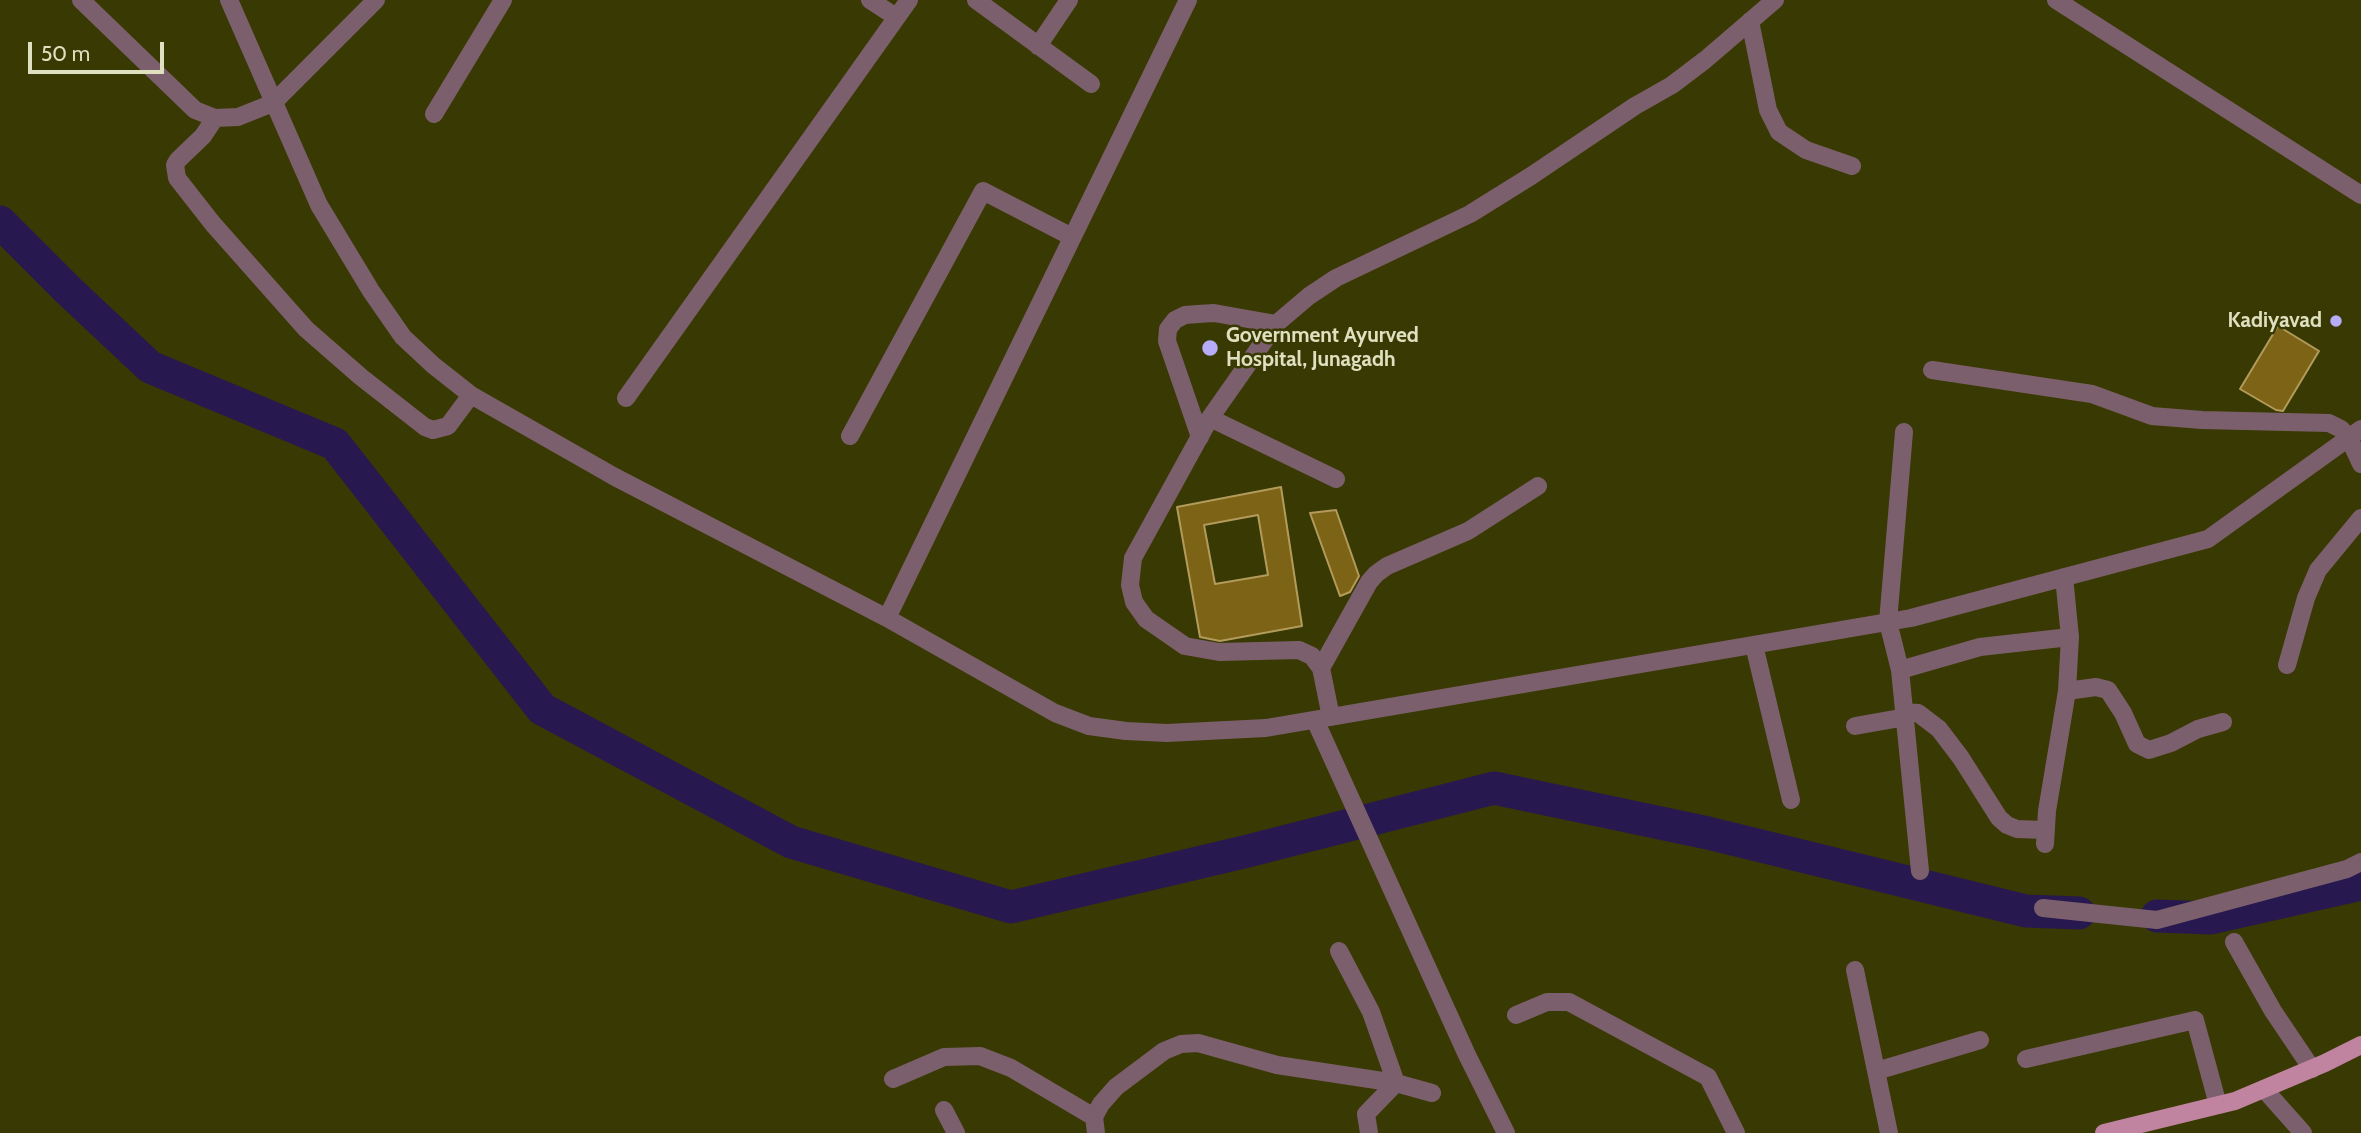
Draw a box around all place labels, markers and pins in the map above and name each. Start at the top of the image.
place label: Kadiyavad [2227,308,2322,334]
marker: Kadiyavad [2328,313,2344,329]
place label: Government Ayurved Hospital, Junagadh [1226,323,1419,373]
marker: Government Ayurved Hospital, Junagadh [1200,338,1220,358]

